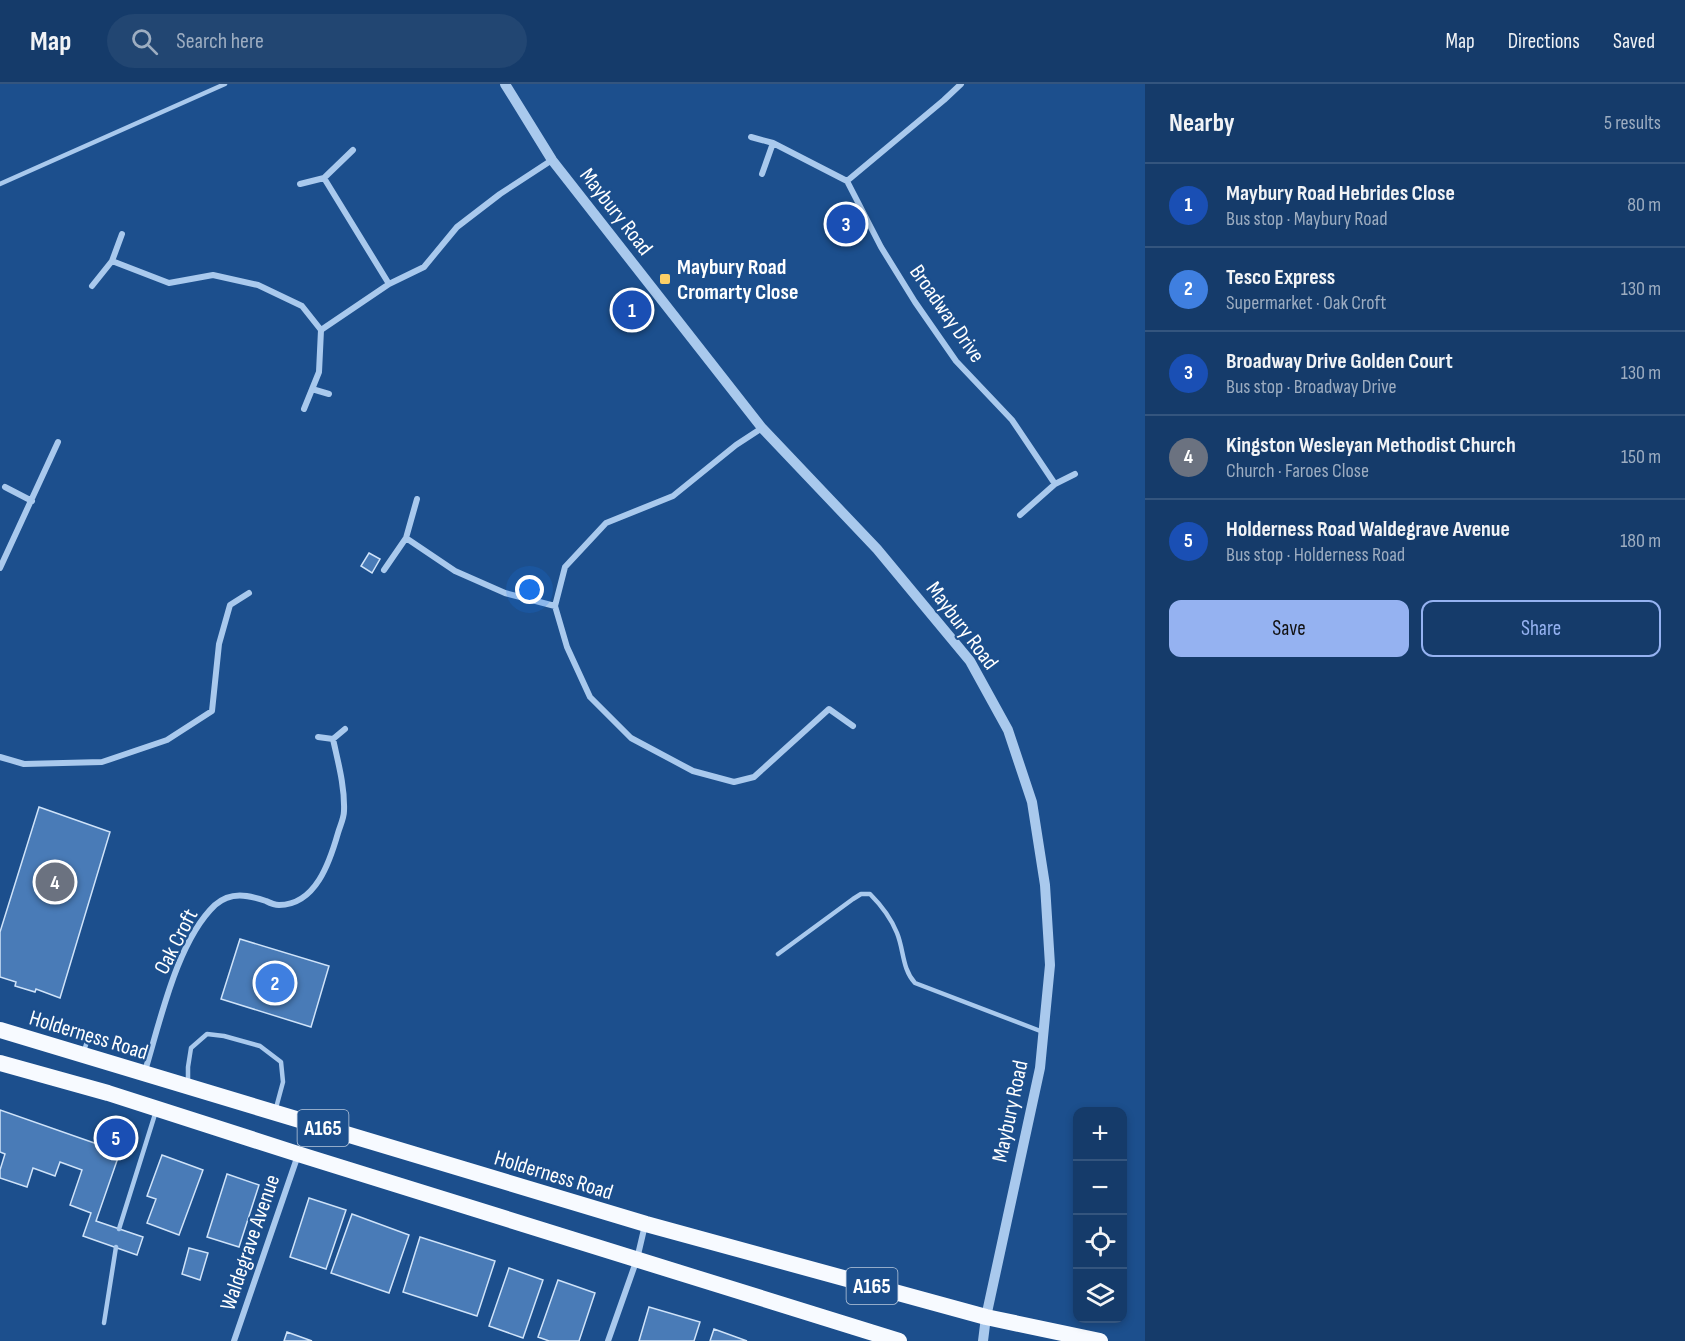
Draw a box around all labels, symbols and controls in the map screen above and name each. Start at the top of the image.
search box [107,14,527,68]
text: Map [30,25,71,58]
icon: search [128,25,161,58]
text: Search here [176,28,264,55]
text: Map [1445,29,1475,54]
text: Directions [1508,29,1580,54]
text: Saved [1613,29,1655,54]
text: Nearby [1169,108,1235,139]
text: 5 results [1604,111,1661,135]
street label: Maybury Road [573,163,658,261]
text: Maybury Road Hebrides Close [1226,180,1455,207]
text: 1 [1185,193,1192,217]
text: 80 m [1627,193,1661,217]
pin: 3 [826,202,866,246]
text: Bus stop · Maybury Road [1226,207,1388,231]
place label: Maybury Road Cromarty Close [677,254,798,306]
street label: Broadway Drive [903,260,990,368]
text: Tesco Express [1226,264,1335,291]
marker: Maybury Road Cromarty Close [658,272,672,286]
text: 2 [1184,277,1193,301]
text: 130 m [1621,277,1661,301]
pin: 1 [612,288,652,332]
text: Supermarket · Oak Croft [1226,291,1386,315]
text: Broadway Drive Golden Court [1226,348,1453,375]
text: 3 [1184,361,1193,385]
text: 130 m [1621,361,1661,385]
text: Bus stop · Broadway Drive [1226,375,1397,399]
text: Kingston Wesleyan Methodist Church [1226,432,1516,459]
text: 4 [1184,445,1193,469]
text: 150 m [1621,445,1661,469]
text: Church · Faroes Close [1226,459,1369,483]
text: Holderness Road Waldegrave Avenue [1226,516,1510,543]
text: 5 [1184,529,1193,553]
text: 180 m [1620,529,1661,553]
text: Bus stop · Holderness Road [1226,543,1405,567]
your location [515,575,544,604]
street label: Maybury Road [920,577,1004,675]
button: Save [1169,600,1409,657]
button: Share [1421,600,1661,657]
pin: 4 [36,860,74,904]
street label: Oak Croft [148,904,204,979]
pin: 2 [256,960,294,1006]
street label: Holderness Road [26,1005,151,1066]
street label: Maybury Road [987,1058,1034,1165]
map controls [1073,1107,1127,1323]
button: + [1073,1107,1127,1161]
road number: A165 [298,1110,348,1146]
pin: 5 [96,1116,136,1160]
street label: Holderness Road [491,1145,616,1206]
button: − [1073,1161,1127,1215]
street label: Waldegrave Avenue [215,1171,286,1314]
button: locate [1073,1215,1127,1269]
road number: A165 [846,1268,898,1304]
button: layers [1073,1269,1127,1323]

